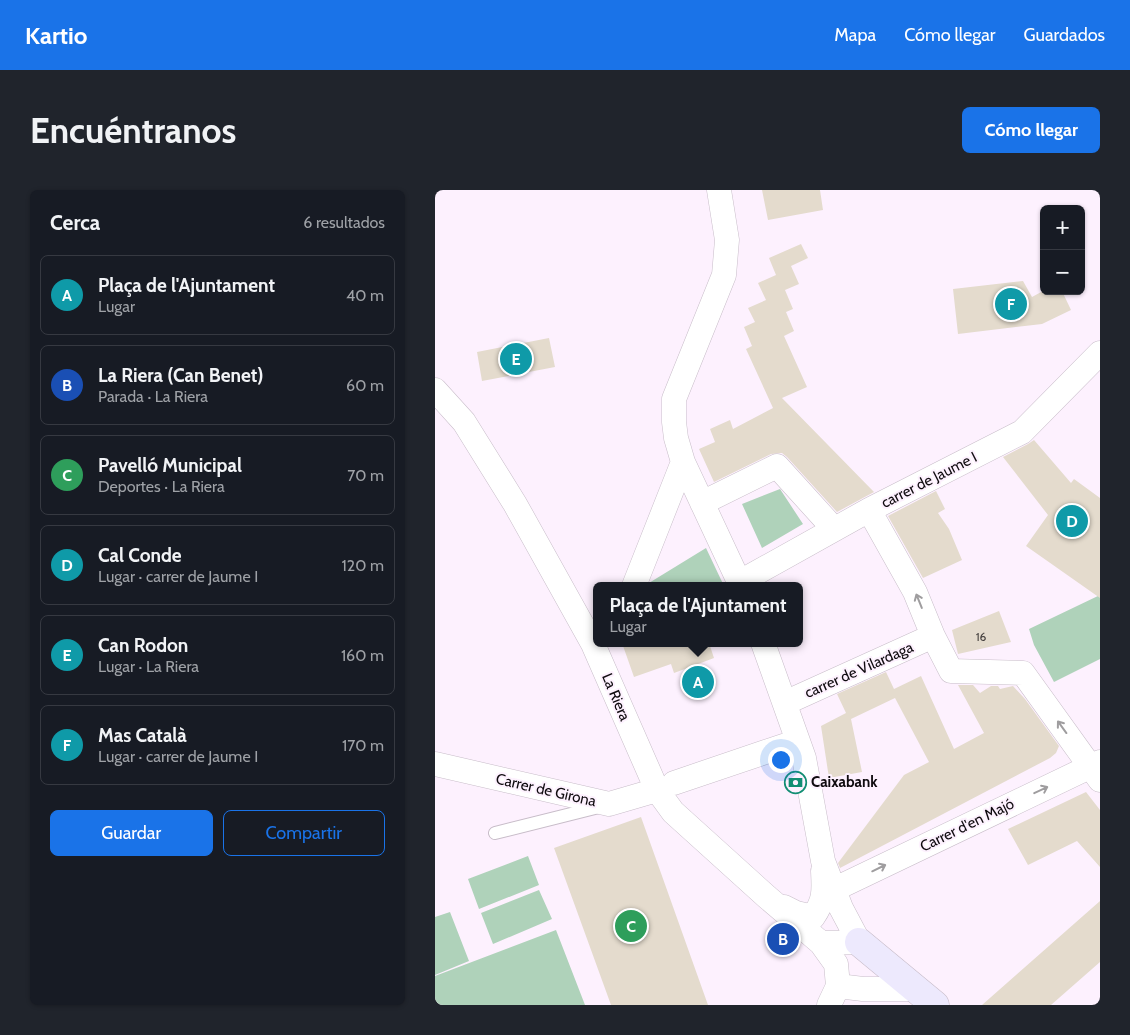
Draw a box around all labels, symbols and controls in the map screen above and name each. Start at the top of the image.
text: Kartio [25,21,88,50]
text: Mapa [834,24,876,46]
text: Cómo llegar [904,24,996,46]
text: Guardados [1024,24,1105,46]
button: Cómo llegar [962,107,1100,153]
text: Encuéntranos [30,109,236,152]
map controls [1040,205,1085,295]
button: + [1040,205,1085,250]
text: Cerca [50,210,100,235]
text: 6 resultados [303,213,385,232]
button: − [1040,250,1085,295]
text: Plaça de l'Ajuntament [98,274,275,297]
pin: F [995,285,1027,323]
text: A [62,286,72,305]
text: 40 m [346,286,384,305]
text: Lugar [98,297,135,316]
pin: E [500,340,532,378]
text: La Riera (Can Benet) [98,364,264,387]
text: B [62,376,72,395]
text: 60 m [346,376,384,395]
text: Parada · La Riera [98,387,208,406]
street label: carrer de Jaume I [878,448,980,512]
text: Pavelló Municipal [98,454,242,477]
text: C [62,466,72,485]
text: 70 m [347,466,384,485]
text: Deportes · La Riera [98,477,225,496]
pin: D [1056,502,1088,540]
text: Cal Conde [98,544,182,567]
text: D [61,556,73,575]
text: 120 m [342,556,384,575]
text: Lugar · carrer de Jaume I [98,567,258,586]
popup [593,582,803,647]
text: Plaça de l'Ajuntament [609,594,787,617]
one-way arrow [914,594,923,609]
text: Lugar [609,617,646,636]
house number: 16 [976,629,987,644]
text: Can Rodon [98,634,188,657]
street label: carrer de Vilardaga [802,638,917,702]
text: E [62,646,72,665]
text: 160 m [341,646,384,665]
text: Lugar · La Riera [98,657,199,676]
pin: A [682,663,714,701]
street label: La Riera [598,671,634,724]
one-way arrow [1056,721,1067,734]
text: Mas Català [98,724,187,747]
text: F [63,736,71,755]
text: 170 m [342,736,384,755]
text: Lugar · carrer de Jaume I [98,747,258,766]
your location [768,747,794,773]
street label: Carrer de Girona [494,770,599,810]
bank icon: Caixabank [783,770,807,794]
place label: Caixabank [811,773,878,791]
one-way arrow [1033,784,1048,794]
street label: Carrer d'en Majó [917,794,1017,856]
button: Guardar [50,810,213,856]
button: Compartir [223,810,385,856]
one-way arrow [871,863,886,873]
pin: C [615,907,647,945]
pin: B [767,920,799,958]

